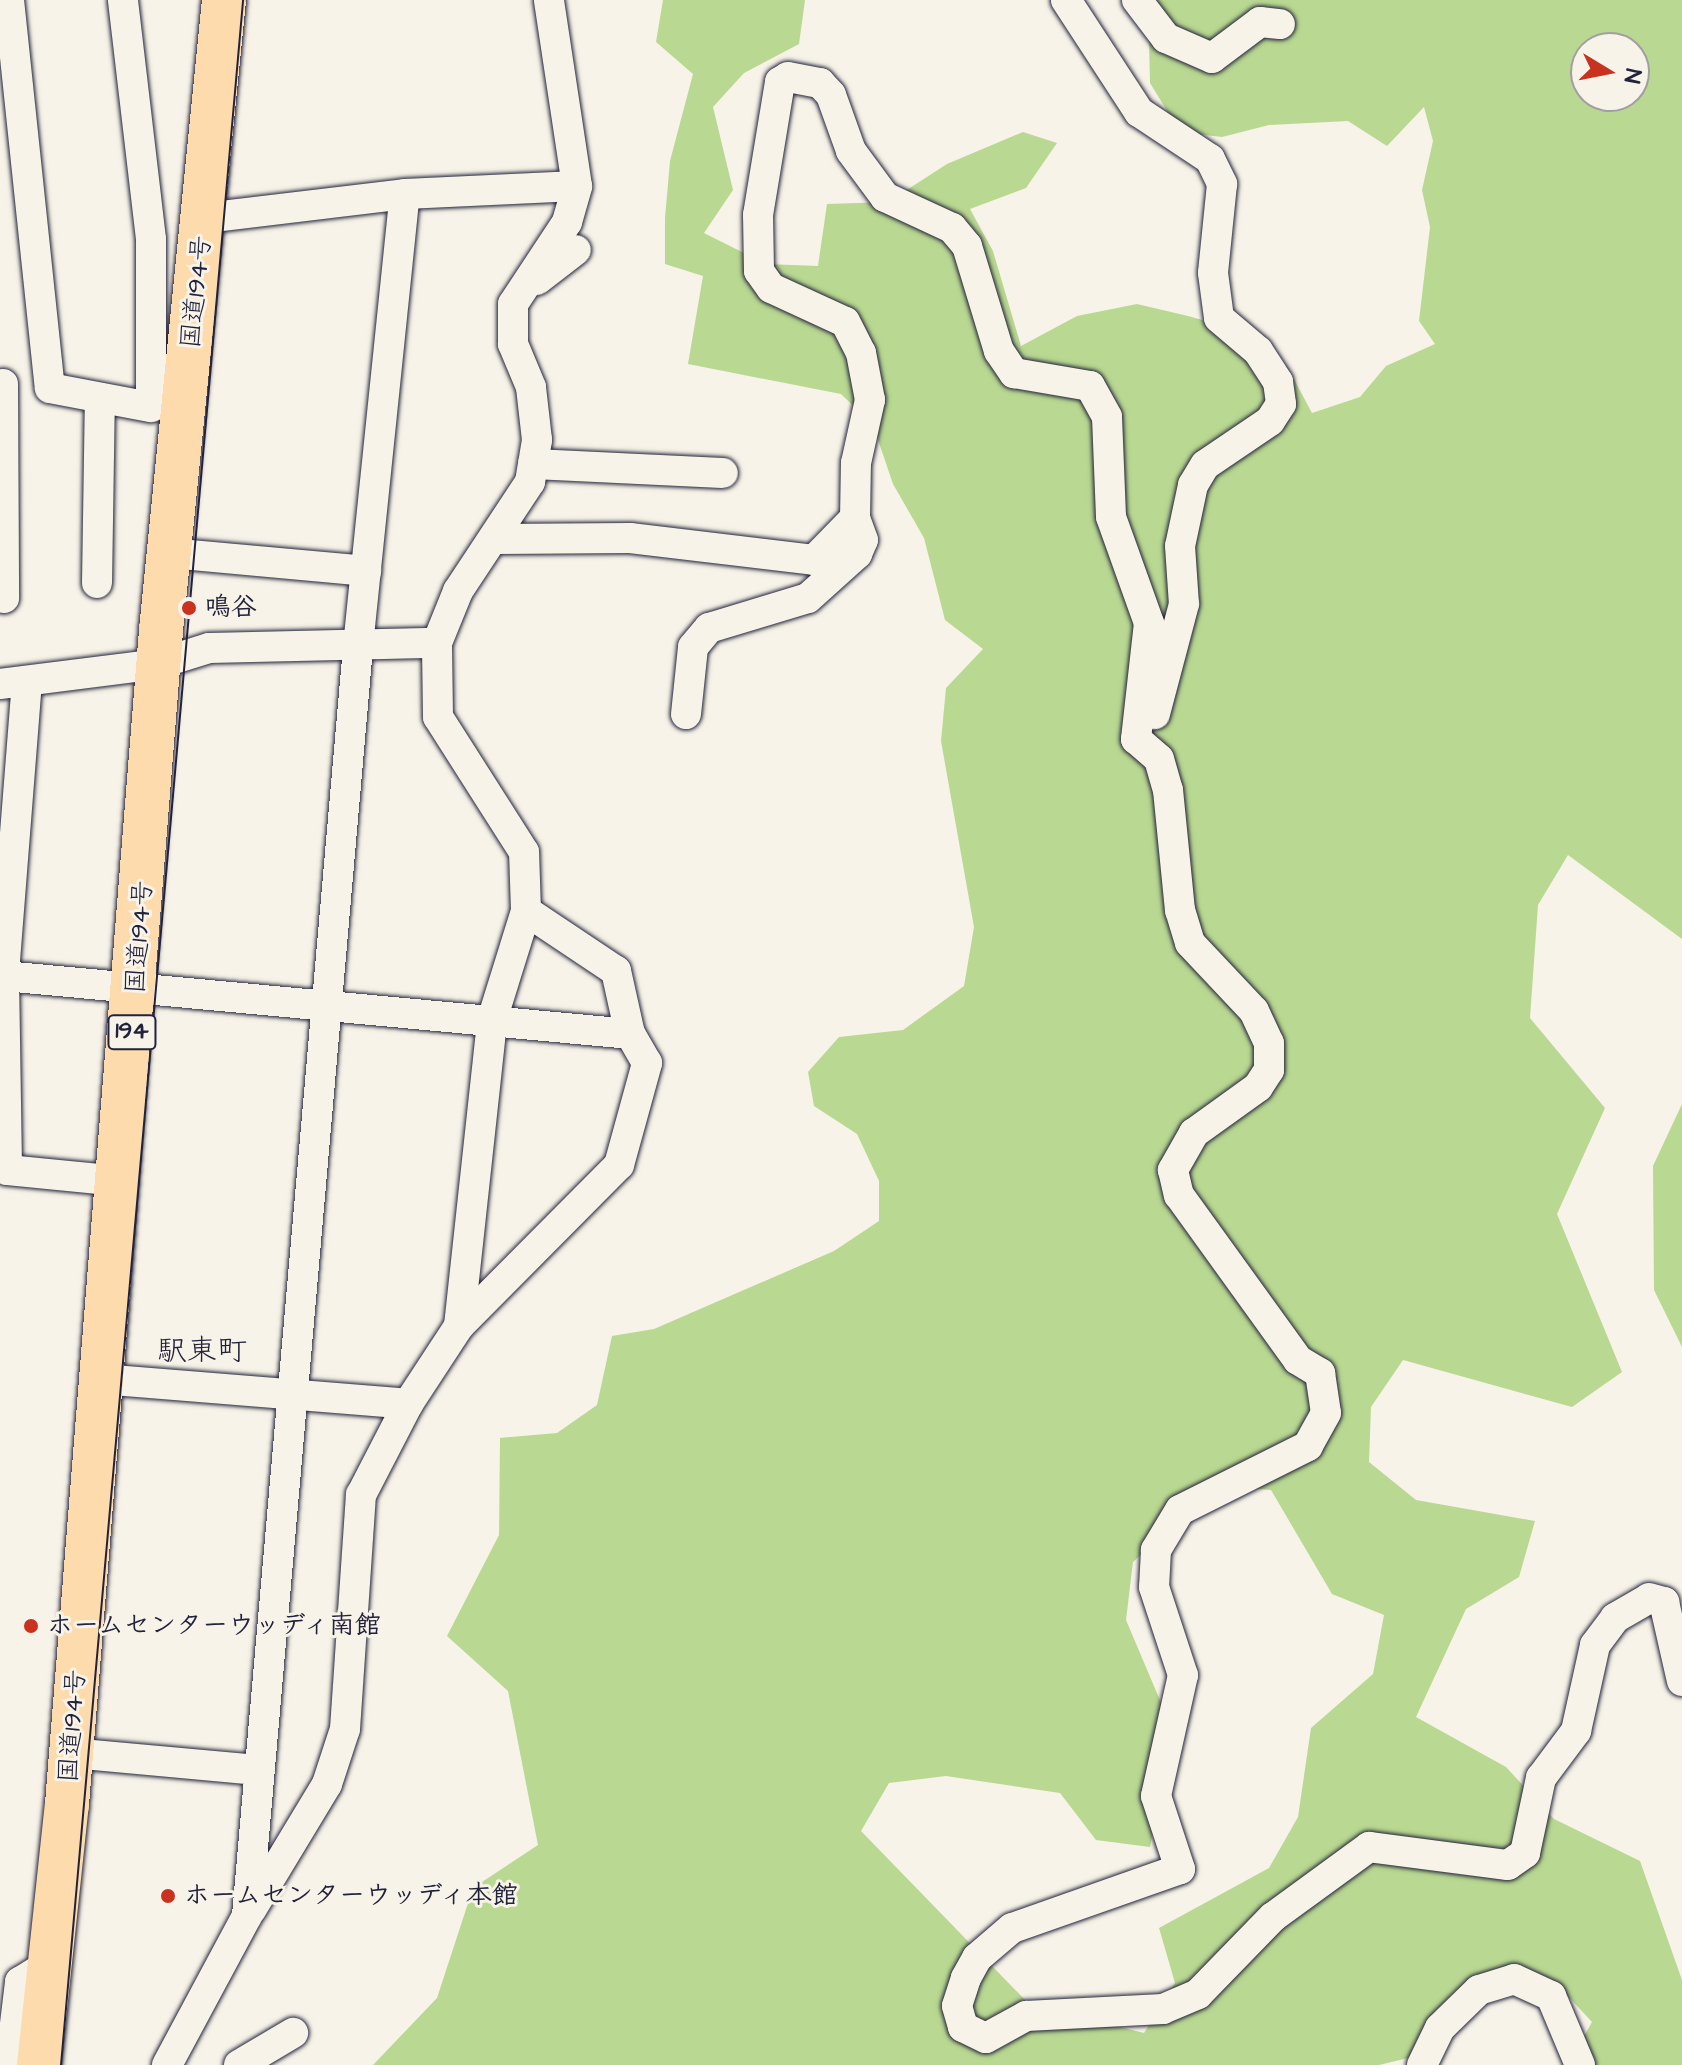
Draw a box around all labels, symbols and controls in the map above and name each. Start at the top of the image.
north arrow [1570,32,1650,112]
text: N [1616,66,1649,85]
street label: 国道194号 [176,234,218,350]
place label: 鳴谷 [205,592,257,624]
marker: 鳴谷 [180,599,198,617]
street label: 国道194号 [120,879,160,995]
road number: 194 [106,1012,158,1052]
district label: 駅東町 [157,1333,247,1369]
place label: ホームセンターウッディ南館 [47,1610,385,1642]
marker: ホームセンターウッディ南館 [22,1617,40,1635]
street label: 国道194号 [53,1668,93,1784]
place label: ホームセンターウッディ本館 [184,1880,522,1912]
marker: ホームセンターウッディ本館 [159,1887,177,1905]

